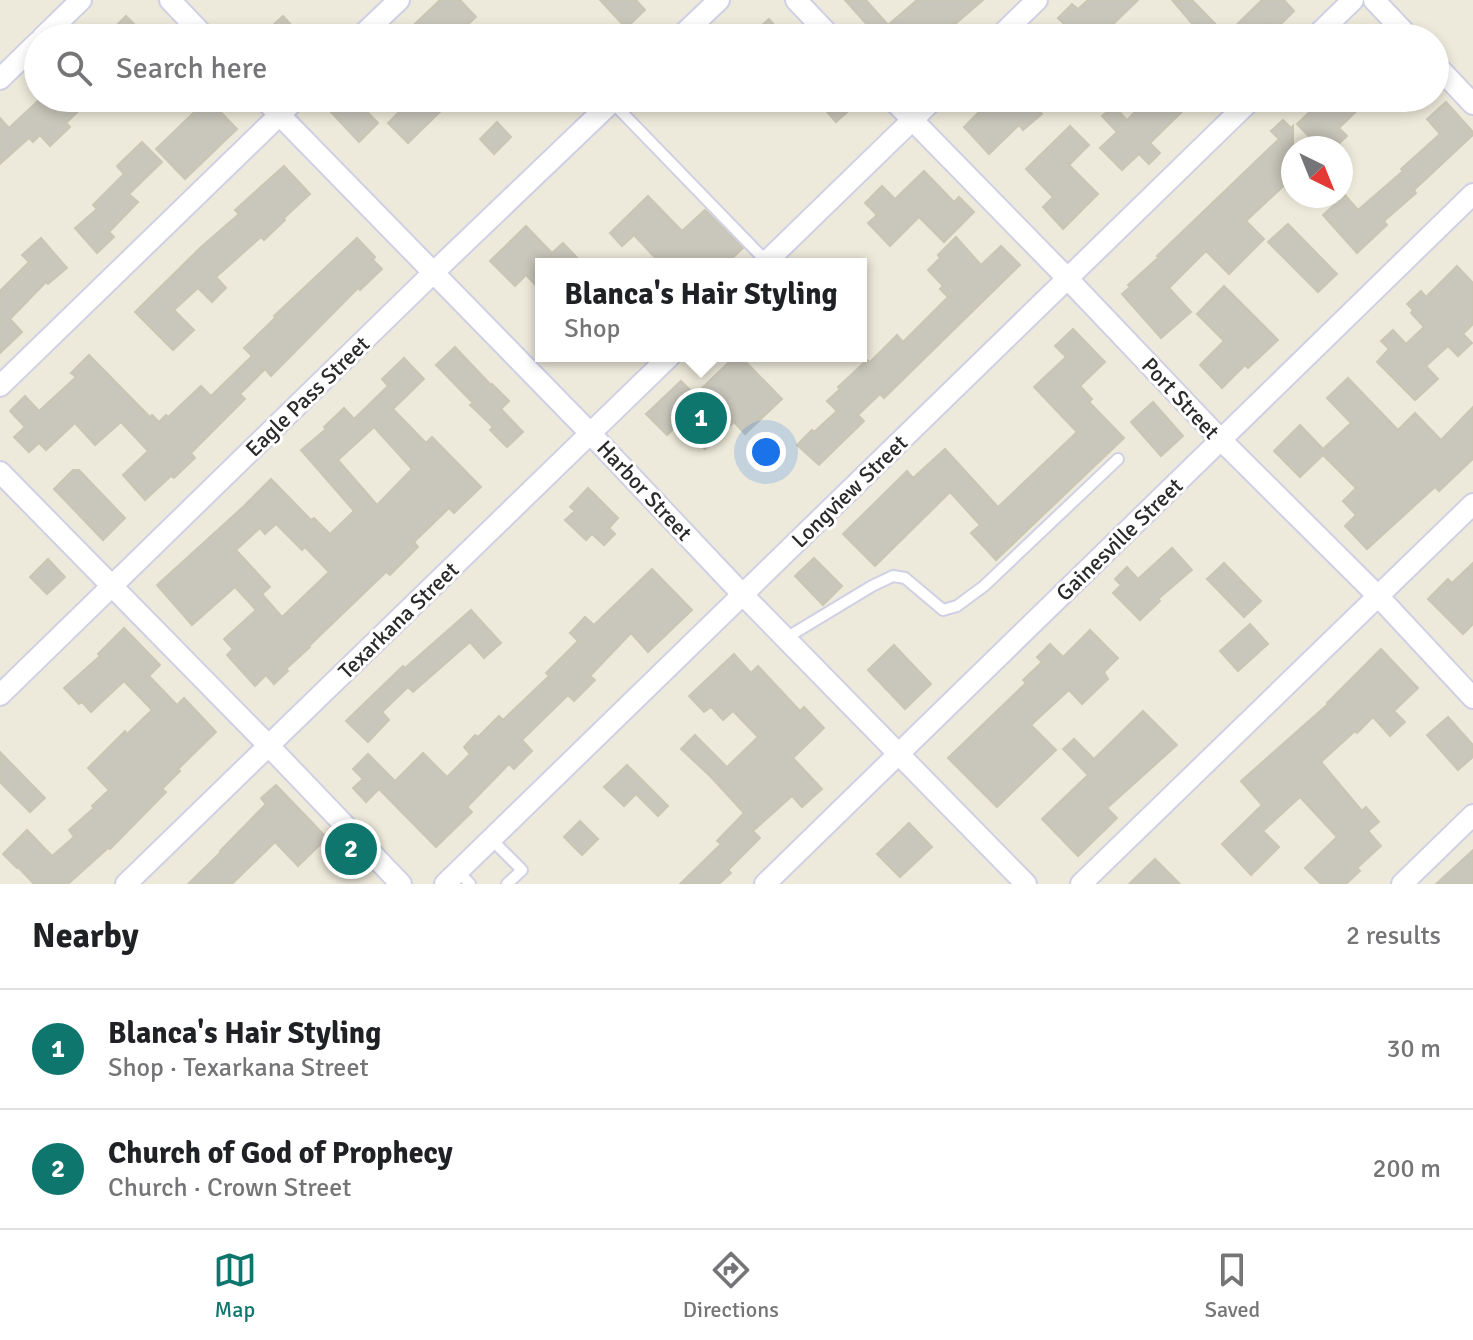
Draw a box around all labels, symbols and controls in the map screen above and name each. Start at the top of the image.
search box [24,24,1449,112]
icon: search [52,46,96,90]
text: Search here [116,50,267,87]
north arrow [1281,136,1353,208]
popup [535,258,867,362]
text: Blanca's Hair Styling [564,276,838,313]
text: Shop [564,313,620,345]
street label: Eagle Pass Street [240,330,375,462]
street label: Port Street [1136,352,1225,445]
pin: 1 [675,388,727,448]
street label: Longview Street [786,429,913,553]
your location [746,432,786,472]
street label: Harbor Street [591,435,698,546]
street label: Gainesville Street [1051,472,1188,606]
street label: Texarkana Street [333,556,464,685]
pin: 2 [325,819,377,879]
text: Nearby [32,915,139,957]
text: 2 results [1346,920,1441,952]
text: Blanca's Hair Styling [108,1015,381,1052]
text: 1 [51,1033,65,1065]
text: 30 m [1386,1033,1441,1065]
text: Shop · Texarkana Street [108,1052,369,1084]
text: Church of God of Prophecy [108,1135,453,1172]
text: 2 [51,1153,65,1185]
text: 200 m [1372,1153,1441,1185]
text: Church · Crown Street [108,1172,351,1204]
tab: Map [213,1248,257,1323]
tab: Directions [683,1248,779,1323]
tab: Saved [1205,1248,1260,1323]

